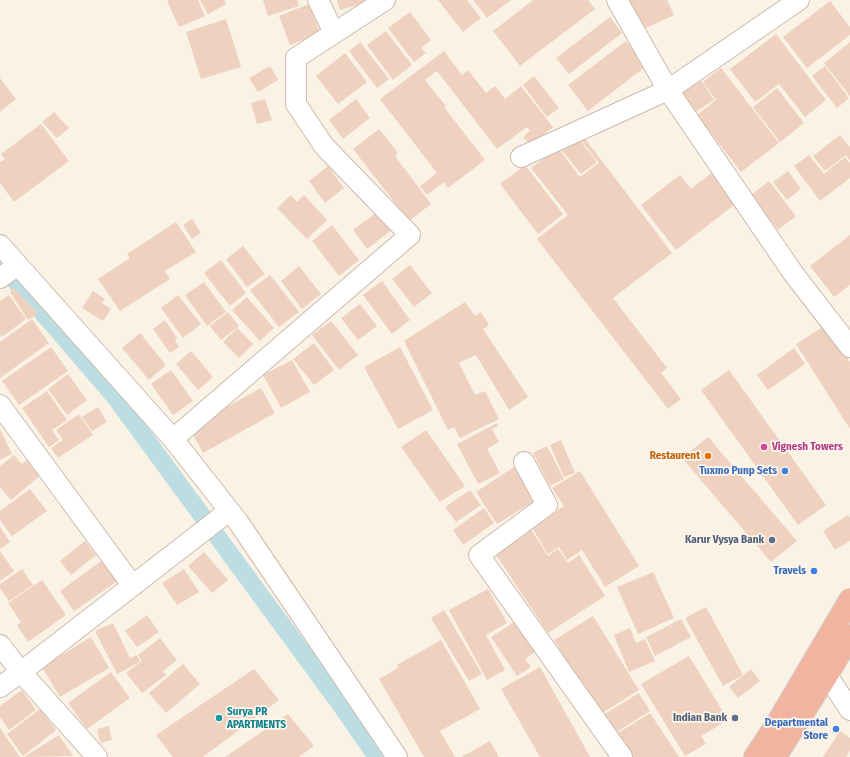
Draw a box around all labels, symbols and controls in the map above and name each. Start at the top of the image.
place label: Vignesh Towers [772,440,843,454]
marker: Vignesh Towers [759,442,769,452]
place label: Restaurent [650,449,700,463]
marker: Restaurent [703,451,713,461]
place label: Tuxmo Punp Sets [699,464,777,478]
marker: Tuxmo Punp Sets [780,466,790,476]
place label: Karur Vysya Bank [685,533,764,547]
marker: Karur Vysya Bank [767,535,777,545]
place label: Travels [773,564,806,578]
marker: Travels [809,566,819,576]
place label: Surya PR APARTMENTS [227,705,286,731]
place label: Indian Bank [673,711,727,725]
marker: Surya PR APARTMENTS [214,713,224,723]
marker: Indian Bank [730,713,740,723]
place label: Departmental Store [765,716,828,742]
marker: Departmental Store [831,724,841,734]

